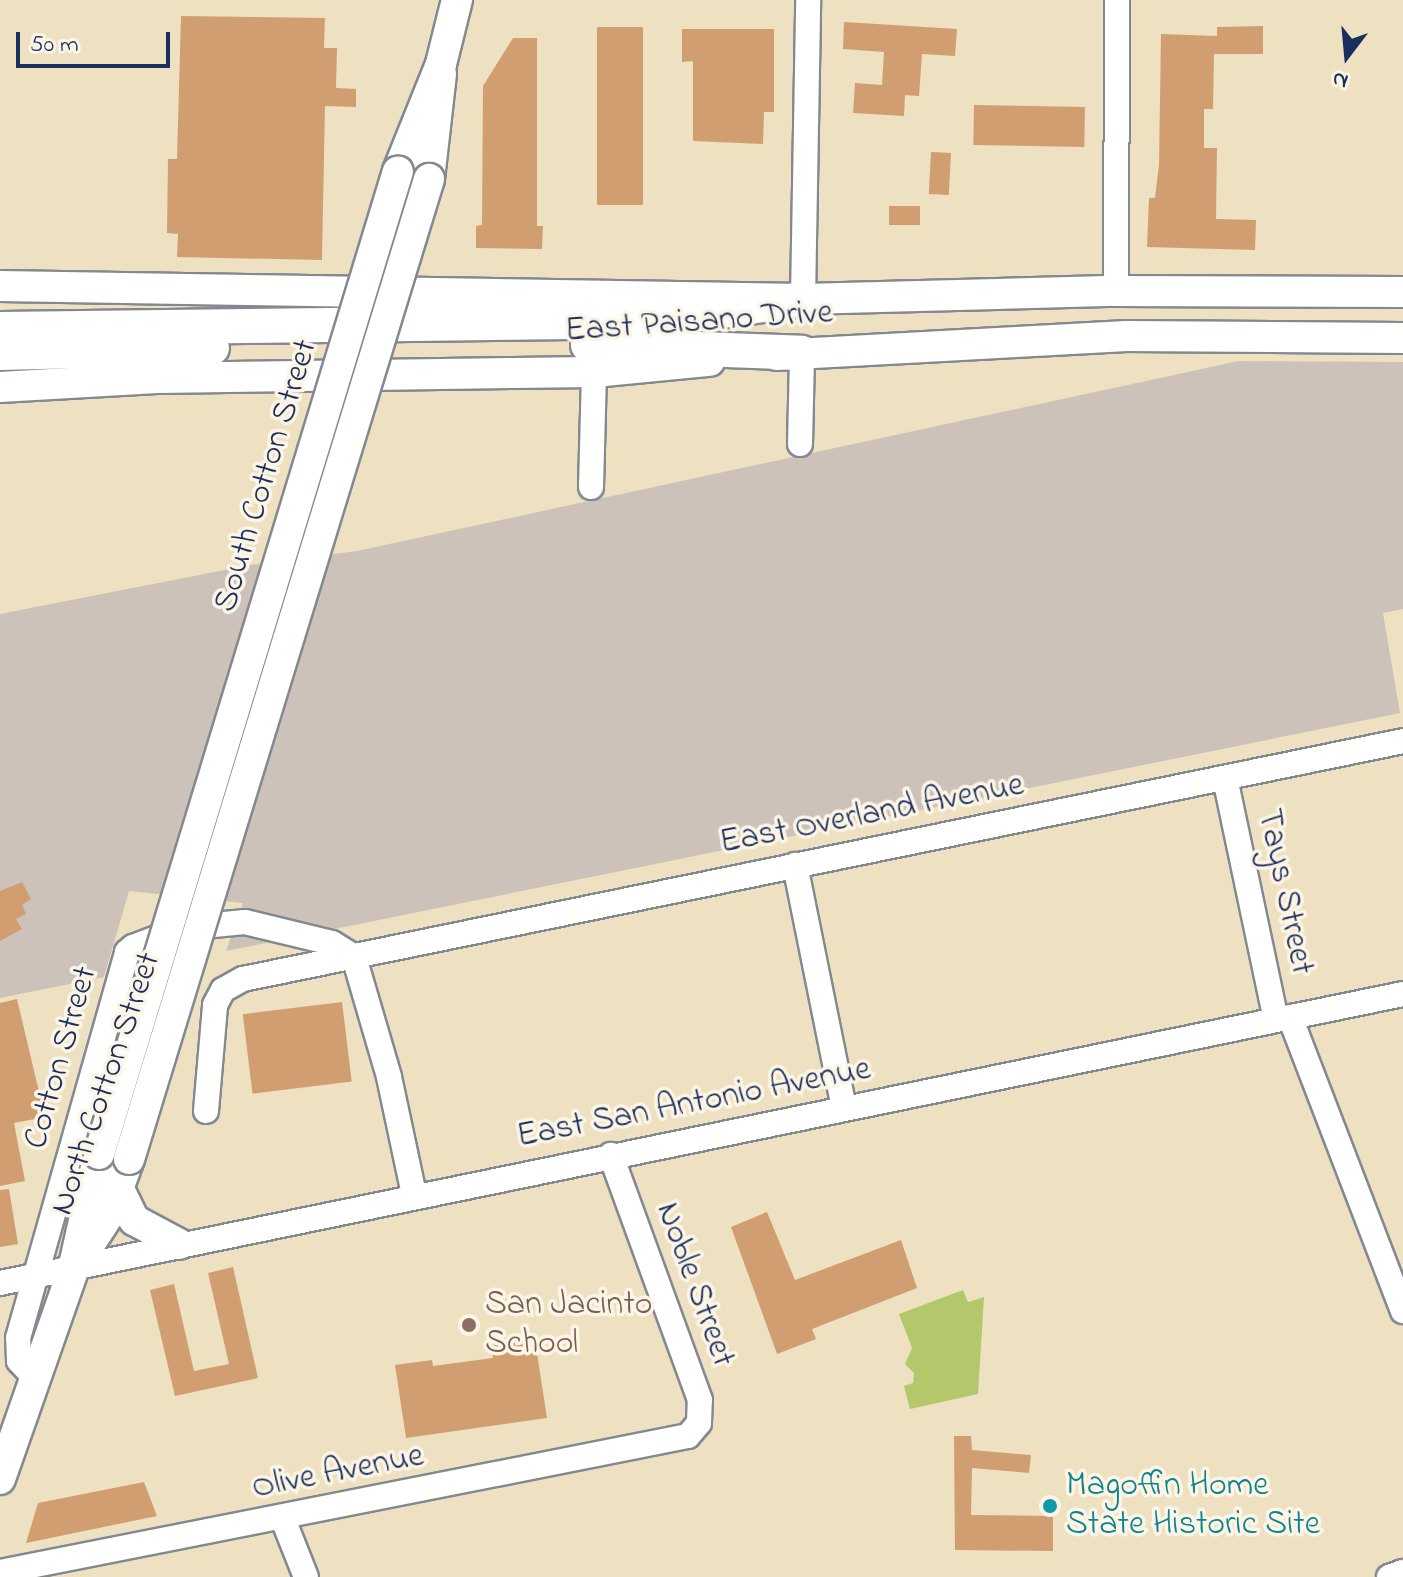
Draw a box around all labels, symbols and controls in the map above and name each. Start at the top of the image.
scale bar [20,16,174,66]
north arrow [1307,16,1387,96]
text: 50 m [30,28,79,63]
text: N [1329,62,1352,97]
street label: East Paisano Drive [564,293,834,353]
street label: South Cotton Street [206,335,328,617]
street label: East Overland Avenue [717,766,1027,864]
street label: Tays Street [1247,805,1321,979]
street label: North Cotton Street [43,947,171,1221]
street label: Cotton Street [17,962,107,1154]
street label: East San Antonio Avenue [514,1050,874,1158]
street label: Noble Street [645,1197,743,1373]
place label: San Jacinto School [485,1285,652,1364]
marker: San Jacinto School [460,1316,478,1334]
street label: Olive Avenue [249,1436,427,1510]
place label: Magoffin Home State Historic Site [1066,1466,1320,1546]
marker: Magoffin Home State Historic Site [1041,1497,1059,1515]

